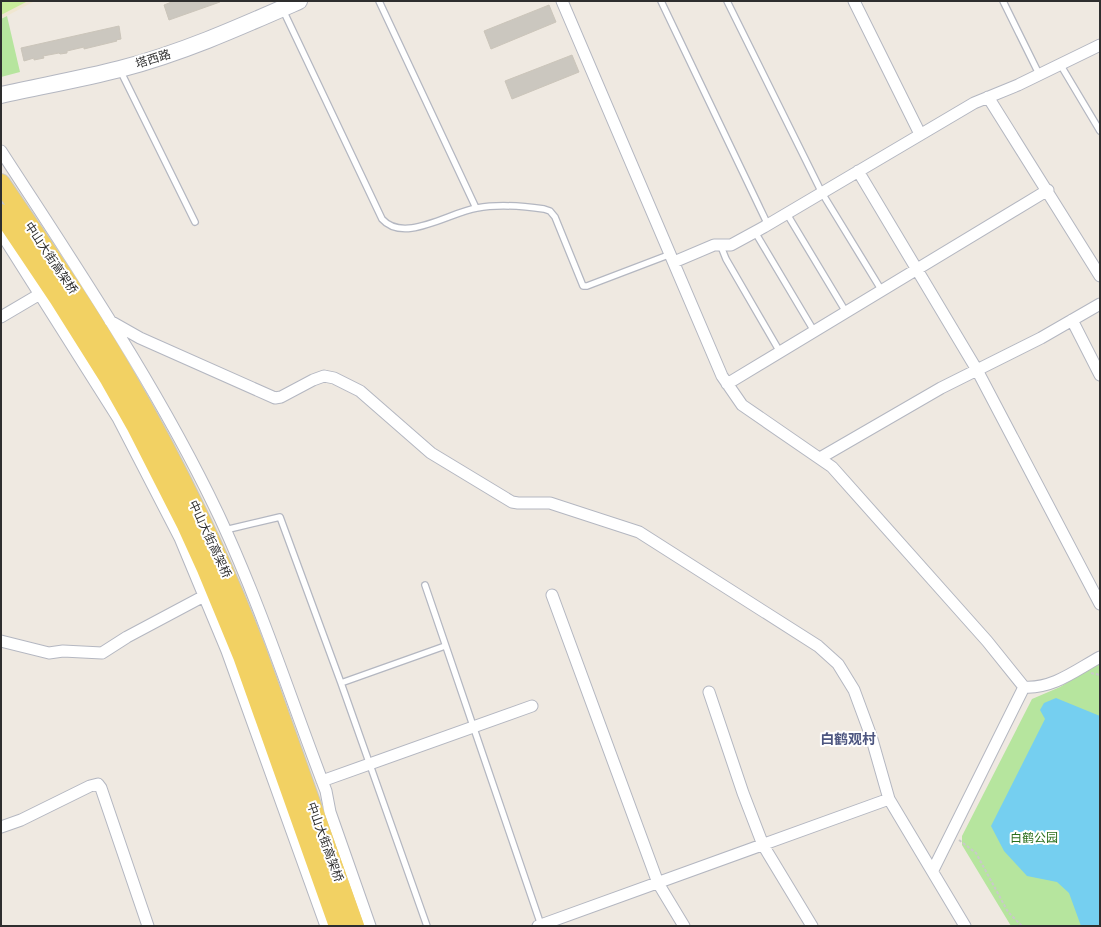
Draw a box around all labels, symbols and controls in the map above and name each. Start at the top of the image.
street label: 塔西路 [134,47,172,71]
street label: 中山大街高架桥 [22,219,80,297]
street label: 中山大街高架桥 [186,498,234,580]
district label: 白鹤观村 [820,731,876,747]
street label: 中山大街高架桥 [304,800,346,884]
park label: 白鹤公园 [1010,831,1058,845]

